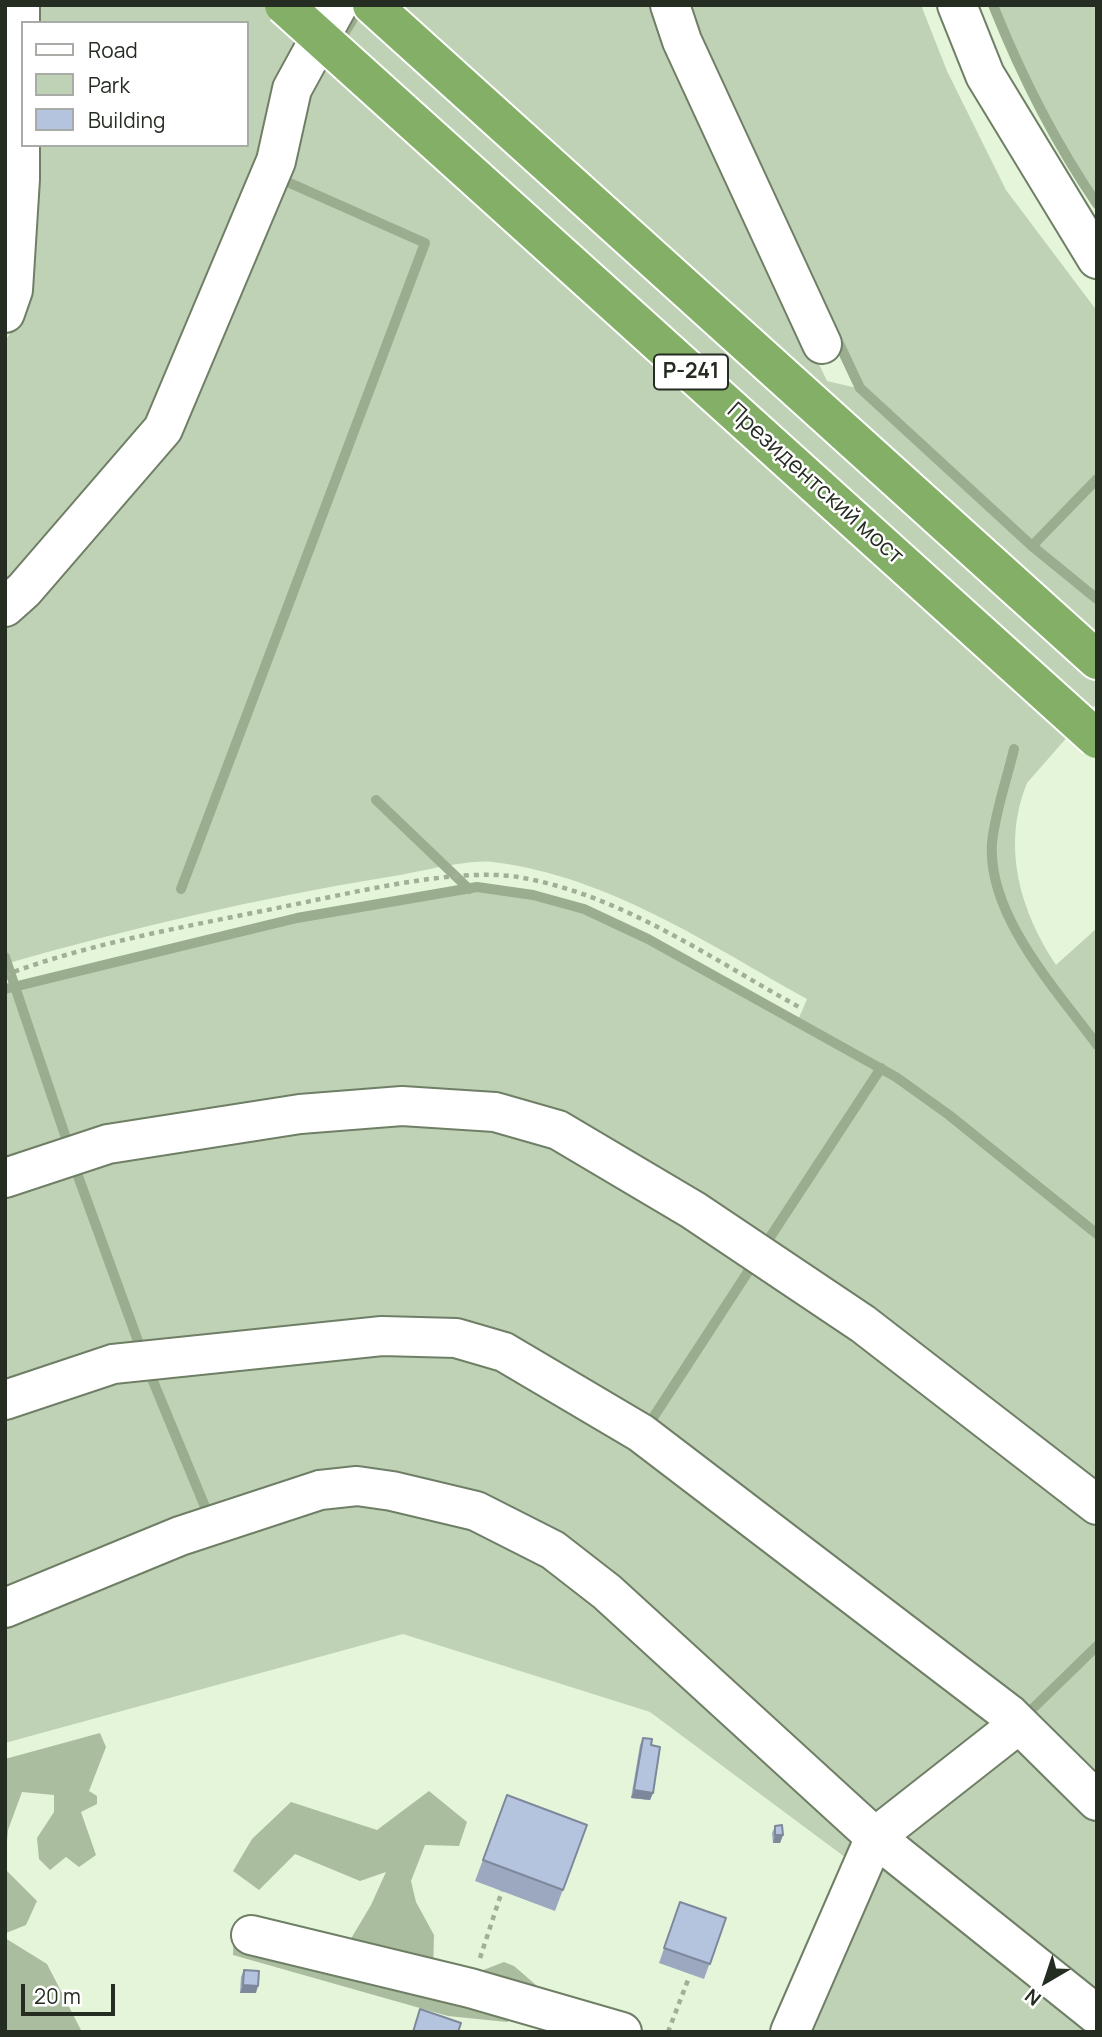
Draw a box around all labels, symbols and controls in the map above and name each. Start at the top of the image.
legend [21,21,248,147]
text: Road [88,36,138,64]
text: Park [88,71,130,99]
text: Building [88,106,165,134]
road number: Р-241 [654,354,728,390]
street label: Президентский мост [721,397,909,571]
north arrow [1011,1946,1081,2016]
scale bar [24,1970,119,2014]
text: 20 m [34,1982,81,2010]
text: N [1019,1983,1046,2012]

